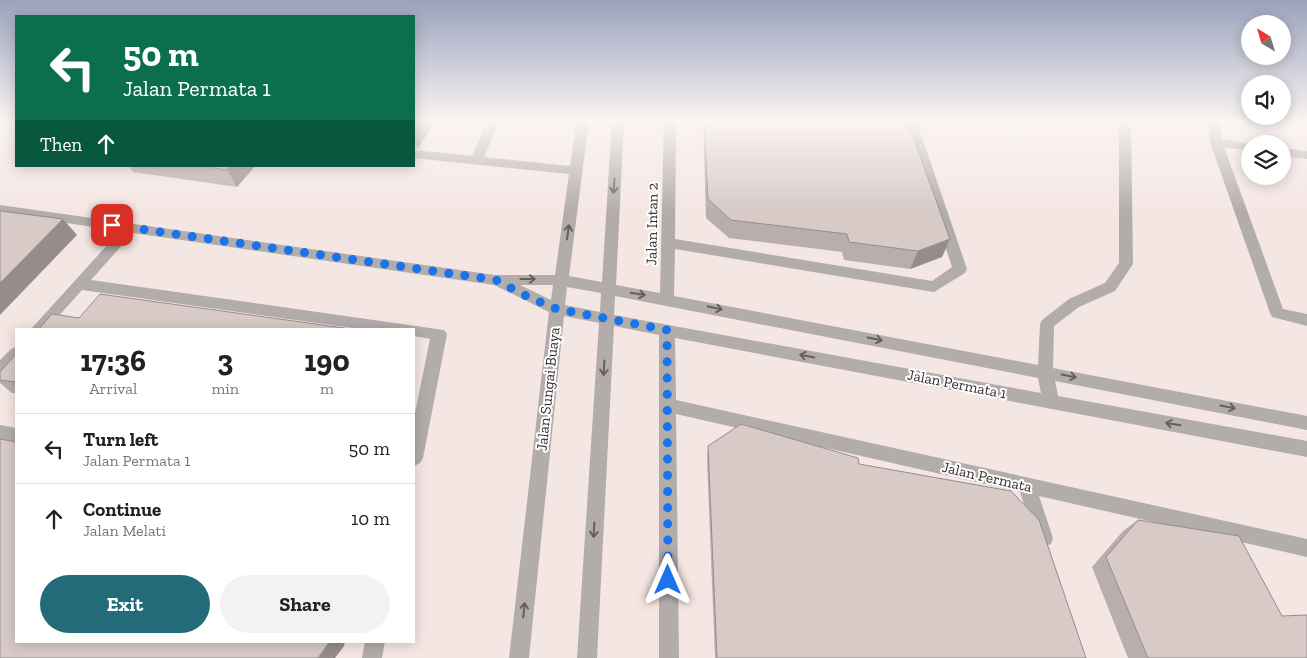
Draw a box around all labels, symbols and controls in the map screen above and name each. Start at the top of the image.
north arrow [1241,15,1291,65]
map controls [1241,15,1291,185]
text: 50 m [123,33,199,75]
icon: left [40,35,105,100]
text: Jalan Permata 1 [123,75,271,102]
button: sound [1241,75,1291,125]
icon: ahead [92,130,120,158]
text: Then [40,133,82,156]
button: layers [1241,135,1291,185]
one-way arrow [610,178,619,194]
street label: Jalan Intan 2 [642,182,662,266]
pin [91,204,133,246]
icon: arrive [98,211,126,239]
one-way arrow [563,224,573,240]
one-way arrow [520,274,536,284]
one-way arrow [629,289,645,299]
one-way arrow [707,304,723,313]
street label: Jalan Sungai Buaya [533,326,563,452]
one-way arrow [866,335,882,344]
text: 17:36 [80,343,146,379]
text: 3 [217,343,233,379]
text: 190 [304,343,350,379]
one-way arrow [799,351,815,361]
one-way arrow [599,360,608,376]
street label: Jalan Permata 1 [906,366,1008,402]
one-way arrow [1060,372,1076,382]
text: Arrival [89,379,137,398]
text: min [211,379,239,398]
text: m [320,379,334,398]
one-way arrow [1220,403,1236,413]
one-way arrow [1165,419,1181,428]
text: Turn left [83,428,158,451]
icon: left [40,435,68,463]
text: 50 m [349,437,390,460]
text: Jalan Permata 1 [83,451,190,470]
street label: Jalan Permata [940,458,1034,496]
text: Continue [83,498,161,521]
icon: ahead [40,505,68,533]
text: 10 m [351,507,390,530]
text: Jalan Melati [83,521,166,540]
one-way arrow [590,522,599,538]
position arrow [641,553,693,605]
button: Exit [40,575,210,633]
button: Share [220,575,390,633]
one-way arrow [519,602,529,618]

